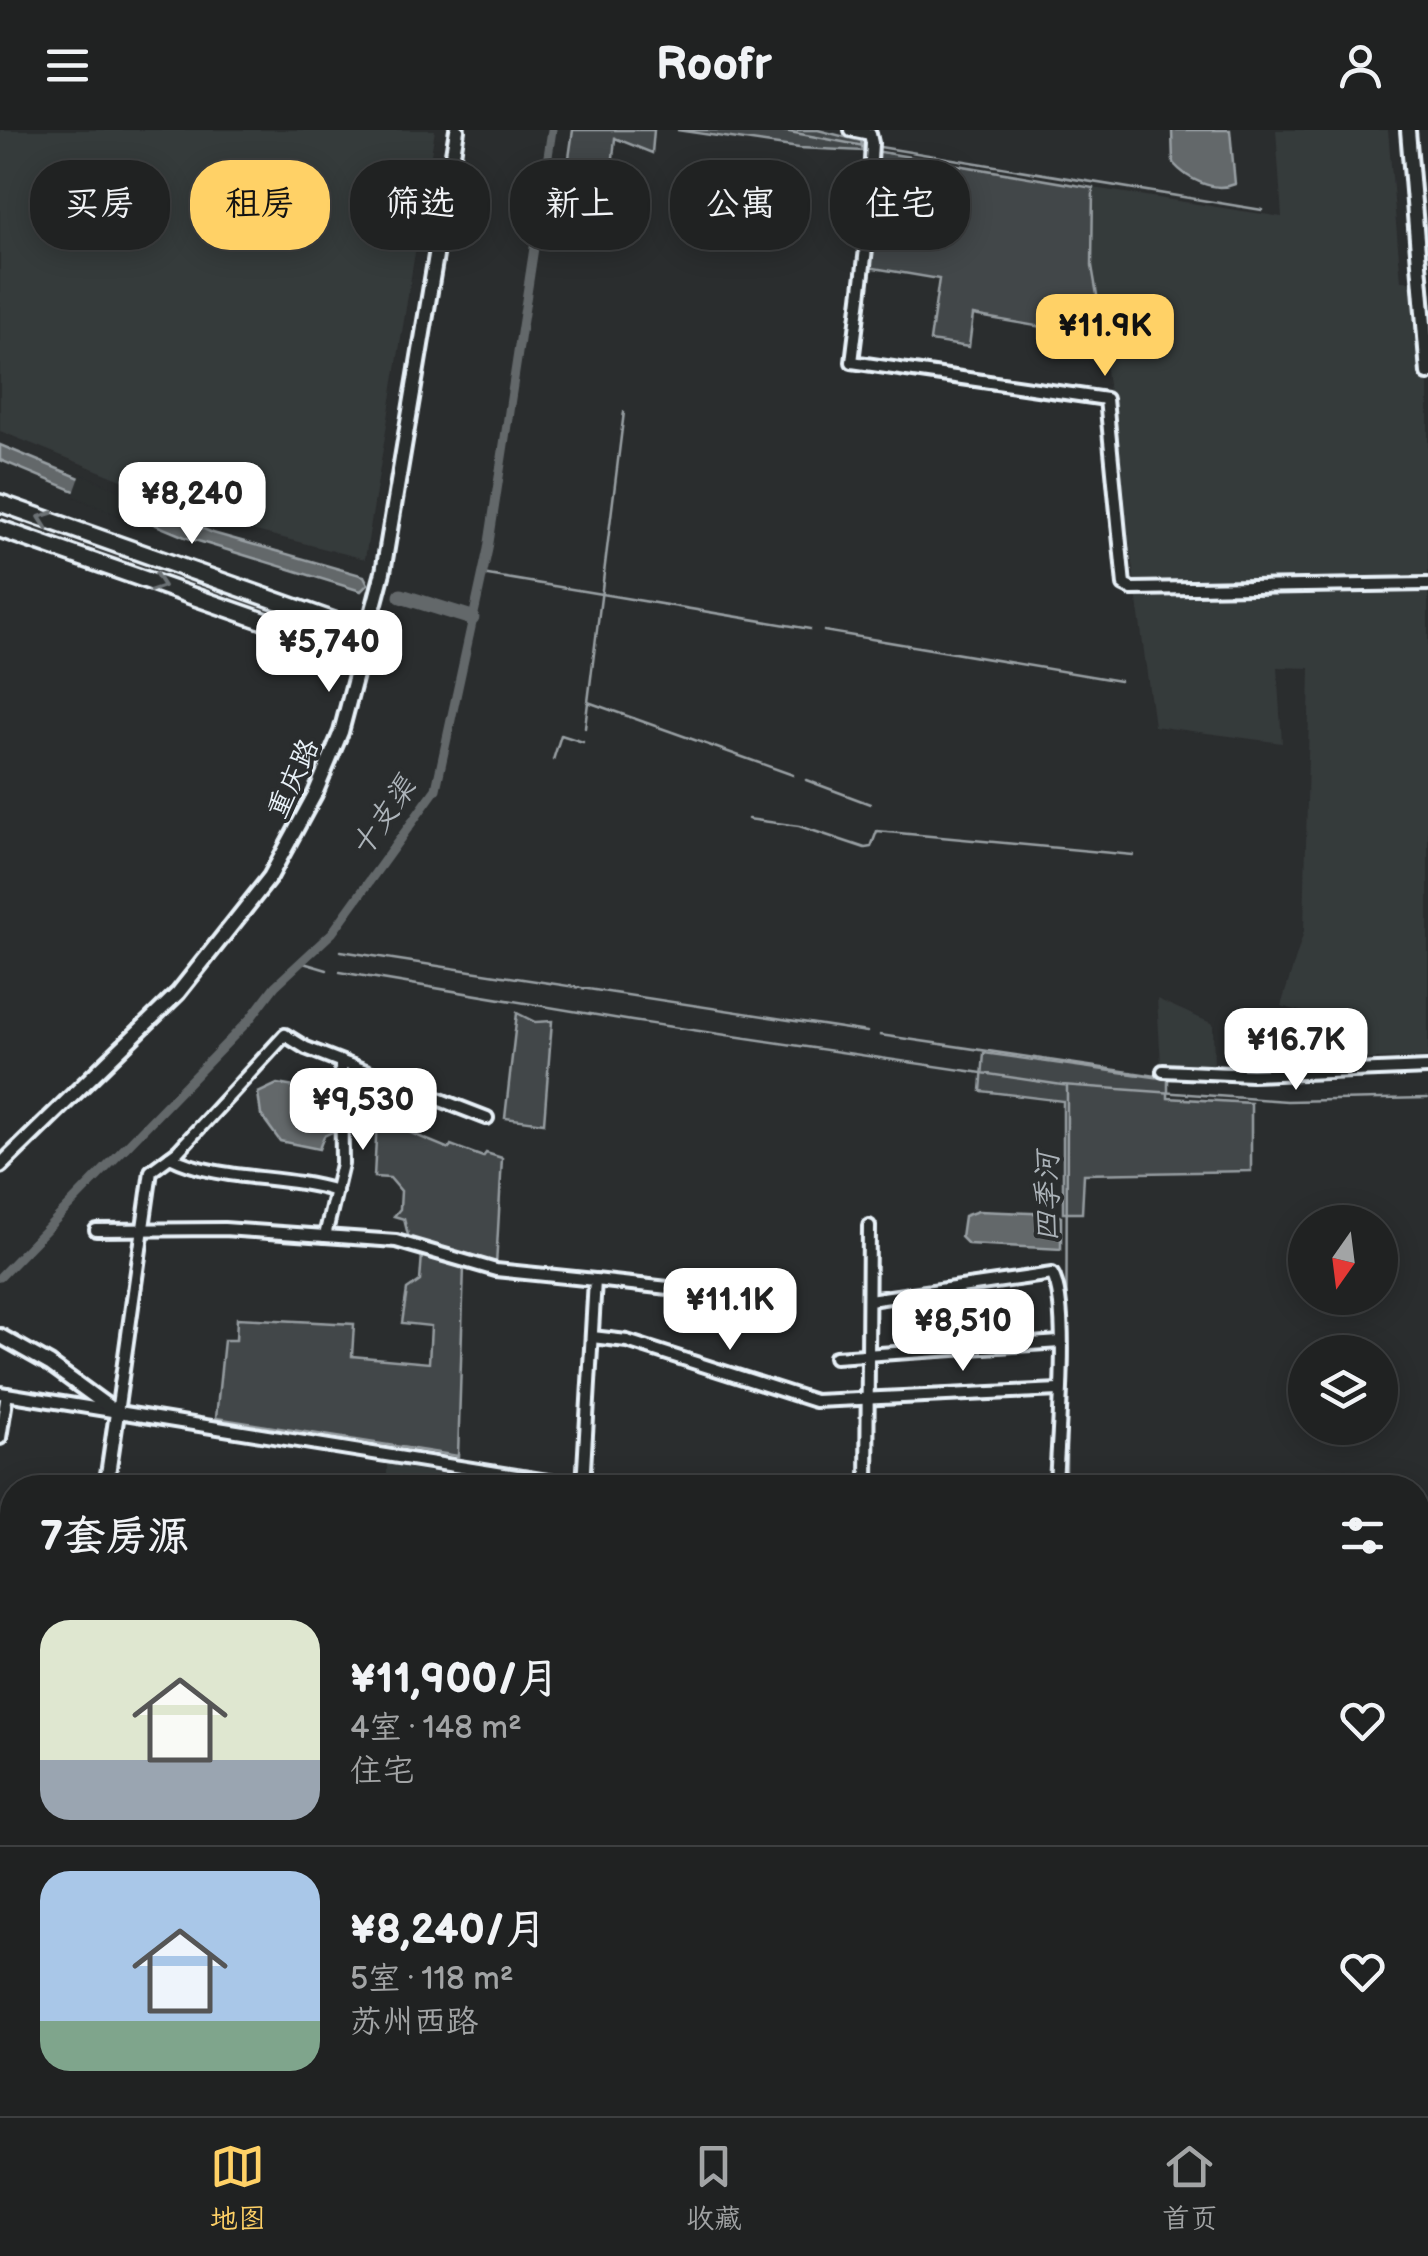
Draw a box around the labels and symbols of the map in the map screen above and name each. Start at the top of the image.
pin: ¥11.9K [1024,294,1186,379]
pin: ¥8,240 [111,462,273,547]
one-way arrow [38,510,55,531]
one-way arrow [149,572,166,593]
pin: ¥5,740 [248,610,410,695]
street label: 重庆路 [261,734,326,824]
water label: 十支渠 [343,768,426,865]
pin: ¥16.7K [1215,1008,1377,1093]
pin: ¥9,530 [282,1068,444,1153]
water label: 四季河 [1030,1147,1066,1242]
north arrow [1288,1205,1398,1315]
pin: ¥11.1K [649,1268,811,1353]
pin: ¥8,510 [882,1289,1044,1374]

